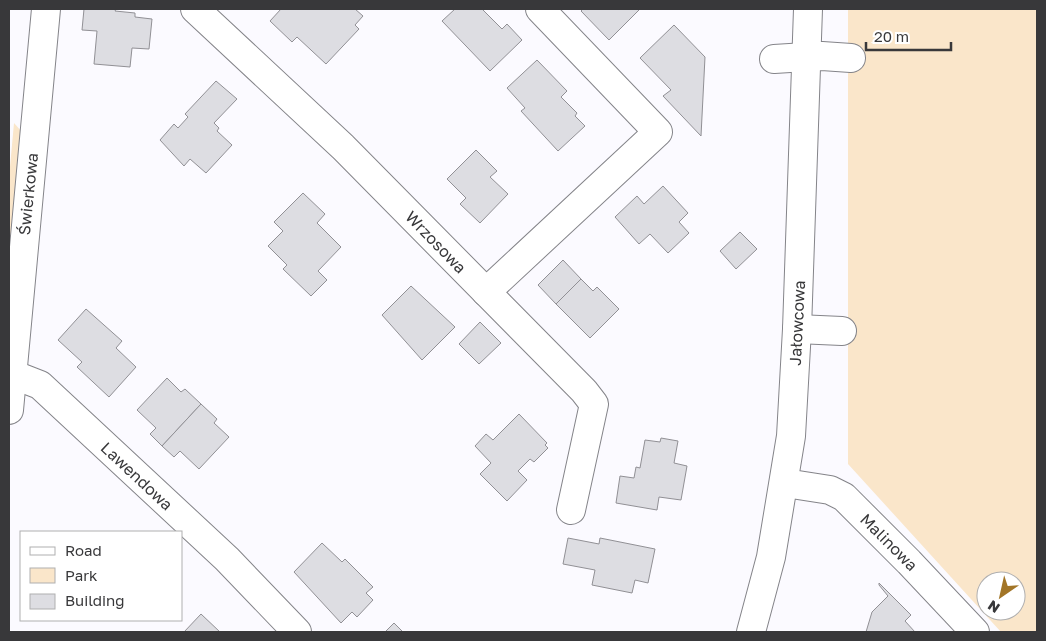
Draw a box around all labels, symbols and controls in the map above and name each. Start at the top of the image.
scale bar [866,20,951,52]
text: 20 m [874,27,909,45]
street label: Świerkowa [14,152,42,236]
street label: Wrzosowa [401,207,471,277]
street label: Jałowcowa [785,280,809,366]
street label: Lawendowa [97,438,177,514]
street label: Malinowa [856,509,922,575]
legend [20,531,182,621]
text: Road [65,541,102,559]
text: Park [65,566,98,584]
north arrow [976,571,1026,621]
text: Building [65,591,125,609]
text: N [984,597,1003,617]

